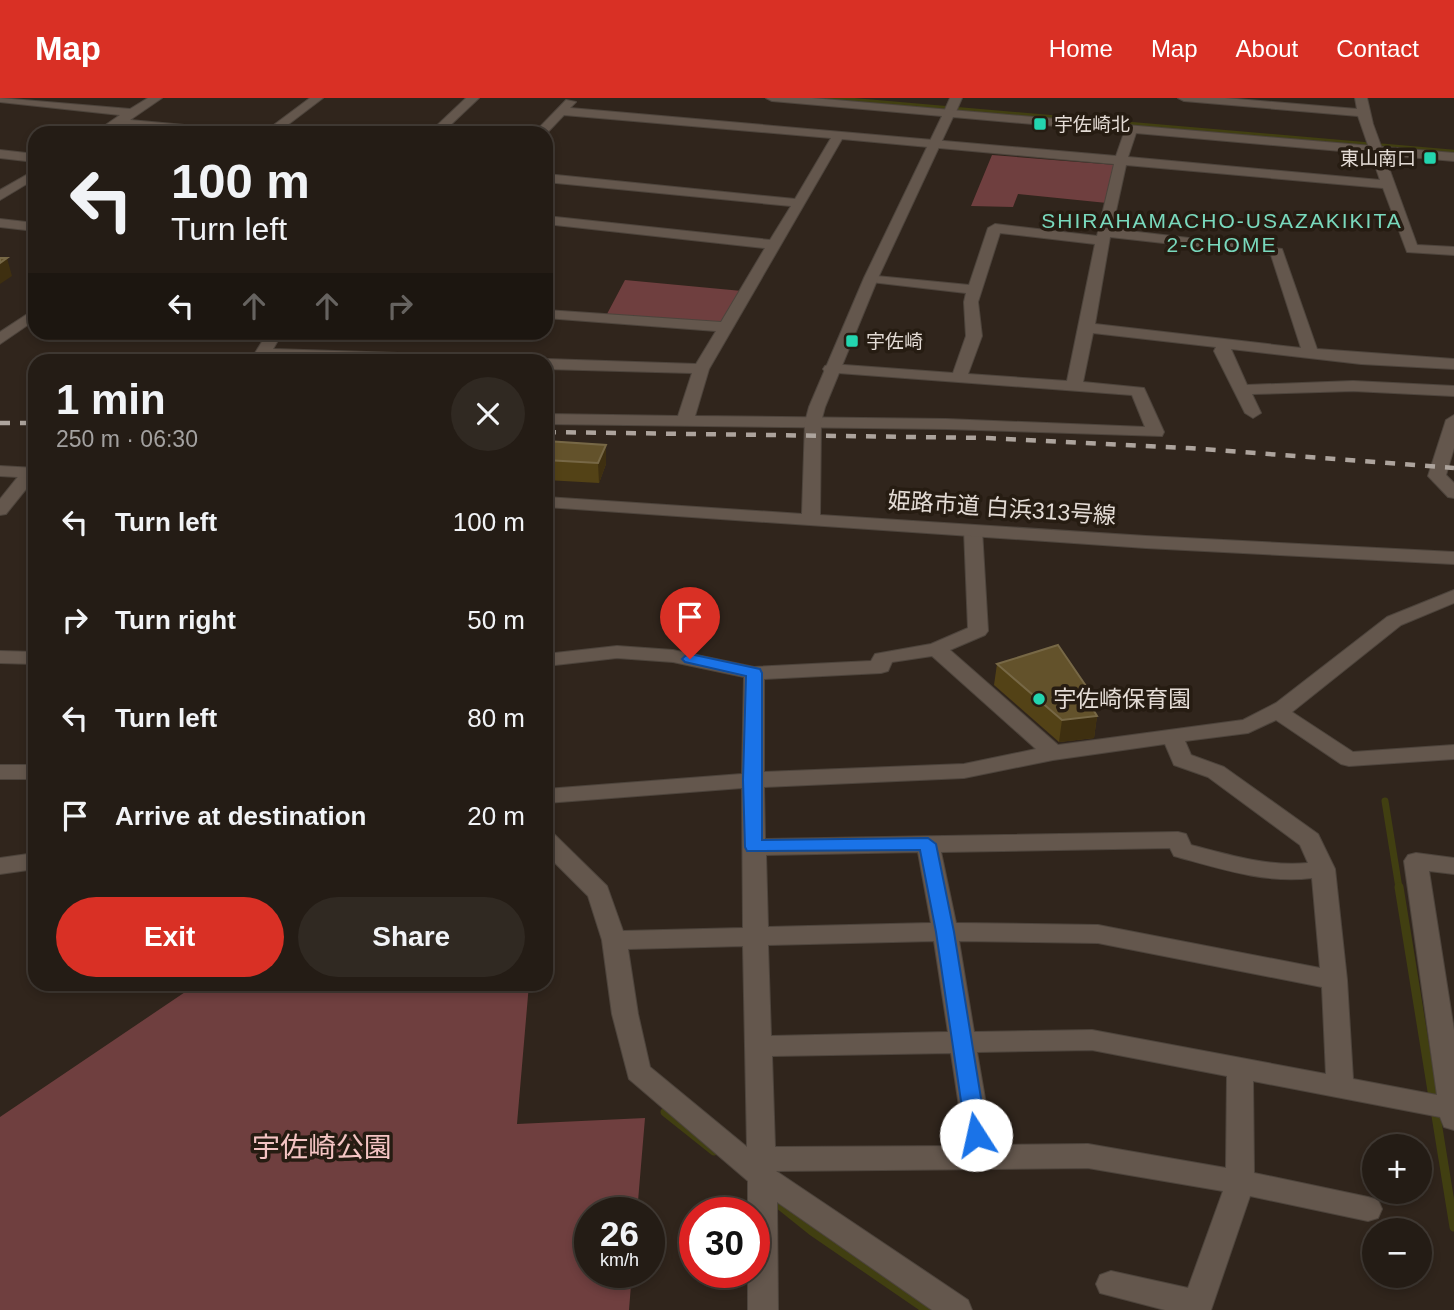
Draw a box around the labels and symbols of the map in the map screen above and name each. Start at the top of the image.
place label: 宇佐崎北 [1054,114,1130,135]
marker: 宇佐崎北 [1032,116,1048,132]
place label: 東山南口 [1340,148,1416,169]
marker: 東山南口 [1422,150,1438,166]
district label: SHIRAHAMACHO-USAZAKIKITA 2-CHOME [1041,209,1403,256]
place label: 宇佐崎 [866,331,923,352]
marker: 宇佐崎 [844,333,860,349]
street label: 姫路市道 白浜313号線 [887,487,1117,529]
pin [660,587,720,659]
place label: 宇佐崎保育園 [1053,686,1191,712]
marker: 宇佐崎保育園 [1031,691,1047,707]
position arrow [939,1098,1013,1172]
park label: 宇佐崎公園 [252,1132,392,1163]
speed limit sign: 30 [679,1197,770,1288]

